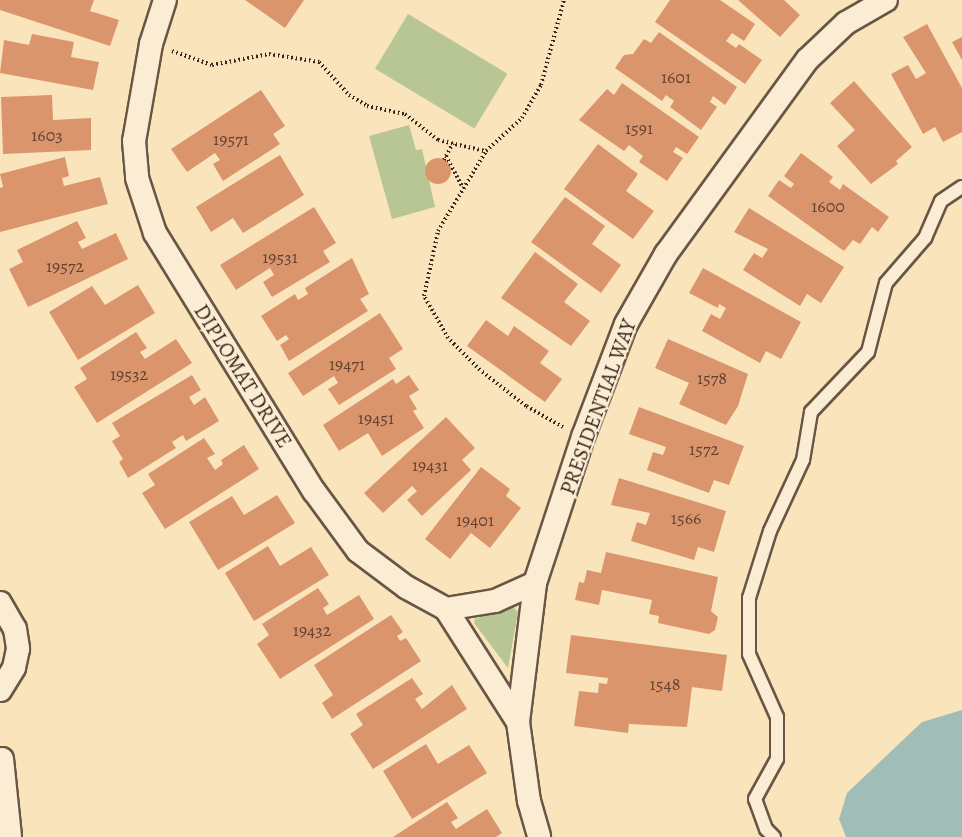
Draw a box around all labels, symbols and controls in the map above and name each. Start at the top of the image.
house number: 1601 [661,66,691,88]
house number: 1591 [625,117,653,139]
house number: 1603 [31,124,63,146]
house number: 19571 [213,128,249,150]
house number: 1600 [811,195,845,217]
house number: 19531 [262,246,298,268]
house number: 19572 [46,255,84,277]
street label: DIPLOMAT DRIVE [189,300,297,452]
street label: PRESIDENTIAL WAY [555,316,641,498]
house number: 19471 [329,353,365,375]
house number: 19532 [110,363,148,385]
house number: 1578 [697,367,727,389]
house number: 19451 [358,407,394,429]
house number: 1572 [689,438,719,460]
house number: 19431 [412,454,448,476]
house number: 1566 [671,507,701,529]
house number: 19401 [456,509,494,531]
house number: 19432 [293,619,331,641]
house number: 1548 [650,673,680,695]

